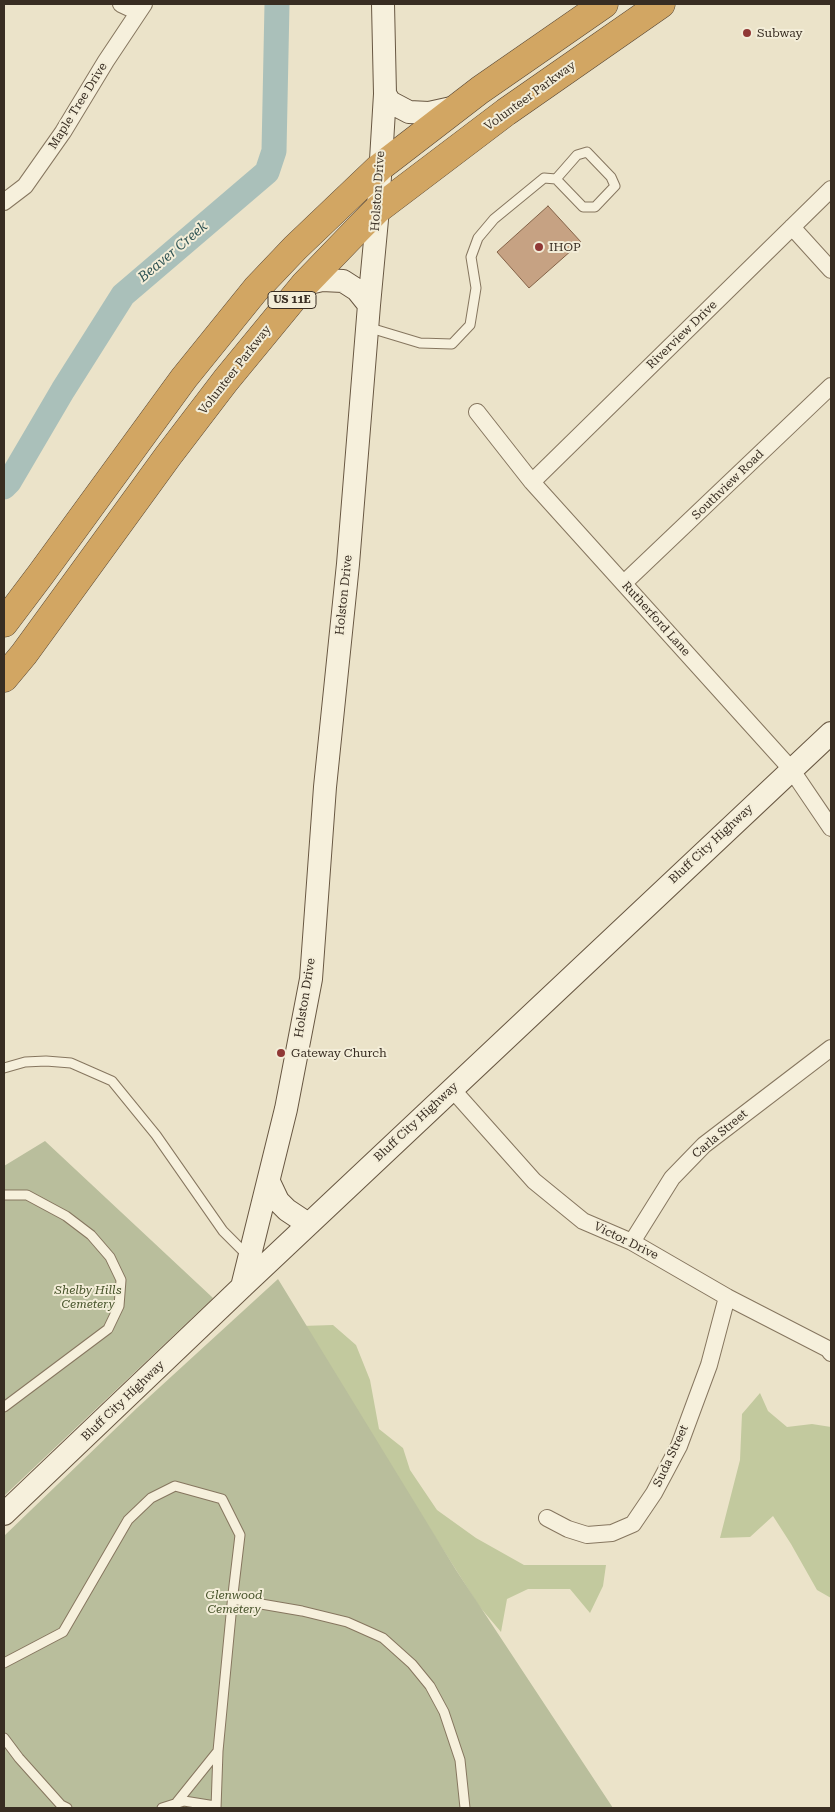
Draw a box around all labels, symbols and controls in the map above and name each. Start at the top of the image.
place label: Subway [757,26,803,40]
marker: Subway [741,27,753,39]
street label: Volunteer Parkway [482,58,578,134]
street label: Maple Tree Drive [46,60,110,152]
street label: Holston Drive [368,150,388,232]
water label: Beaver Creek [135,218,211,286]
place label: IHOP [549,240,581,254]
marker: IHOP [533,241,545,253]
road number: US 11E [268,292,316,308]
street label: Riverview Drive [644,298,720,372]
street label: Volunteer Parkway [196,323,274,417]
street label: Southview Road [689,447,767,523]
street label: Holston Drive [333,554,355,636]
street label: Rutherford Lane [619,579,693,659]
street label: Bluff City Highway [666,801,756,887]
street label: Holston Drive [292,957,318,1039]
place label: Gateway Church [291,1046,387,1060]
marker: Gateway Church [275,1047,287,1059]
street label: Bluff City Highway [371,1079,461,1165]
street label: Carla Street [689,1107,751,1161]
street label: Victor Drive [591,1219,661,1263]
park label: Shelby Hills Cemetery [55,1283,121,1311]
street label: Bluff City Highway [79,1358,167,1444]
street label: Suda Street [650,1423,692,1489]
park label: Glenwood Cemetery [206,1588,262,1616]

